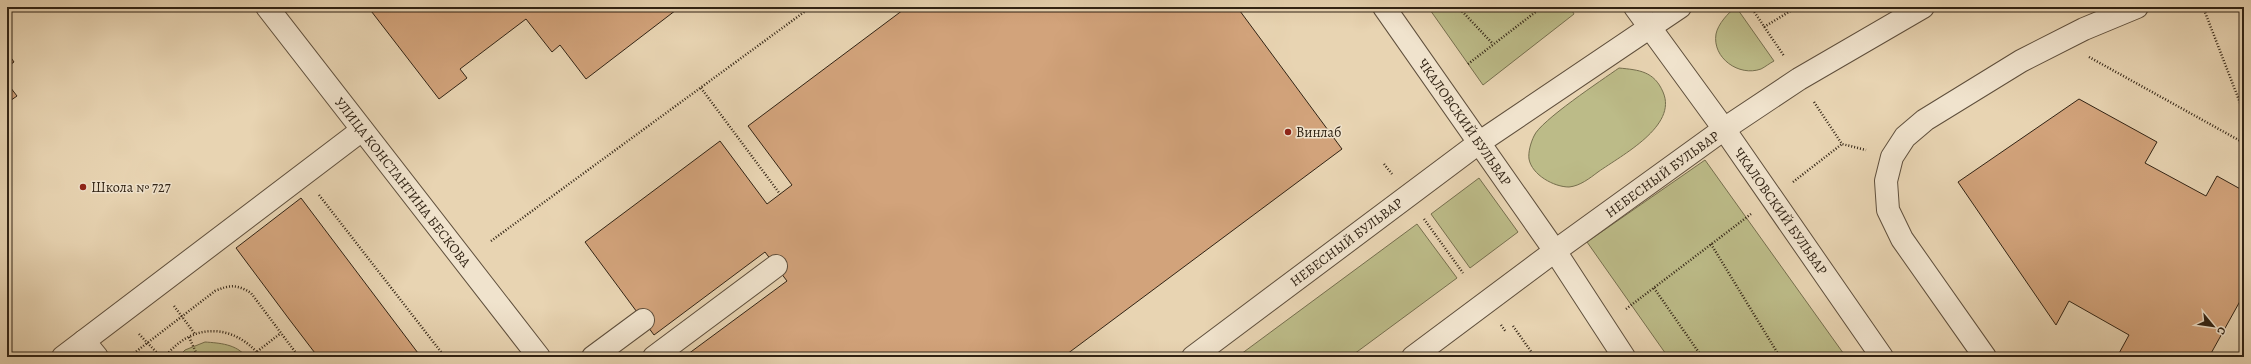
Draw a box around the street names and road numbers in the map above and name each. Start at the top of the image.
street label: ЧКАЛОВСКИЙ БУЛЬВАР [1413,55,1516,190]
street label: УЛИЦА КОНСТАНТИНА БЕСКОВА [330,93,476,272]
street label: НЕБЕСНЫЙ БУЛЬВАР [1601,126,1723,222]
street label: ЧКАЛОВСКИЙ БУЛЬВАР [1729,144,1832,279]
street label: НЕБЕСНЫЙ БУЛЬВАР [1286,194,1407,291]

